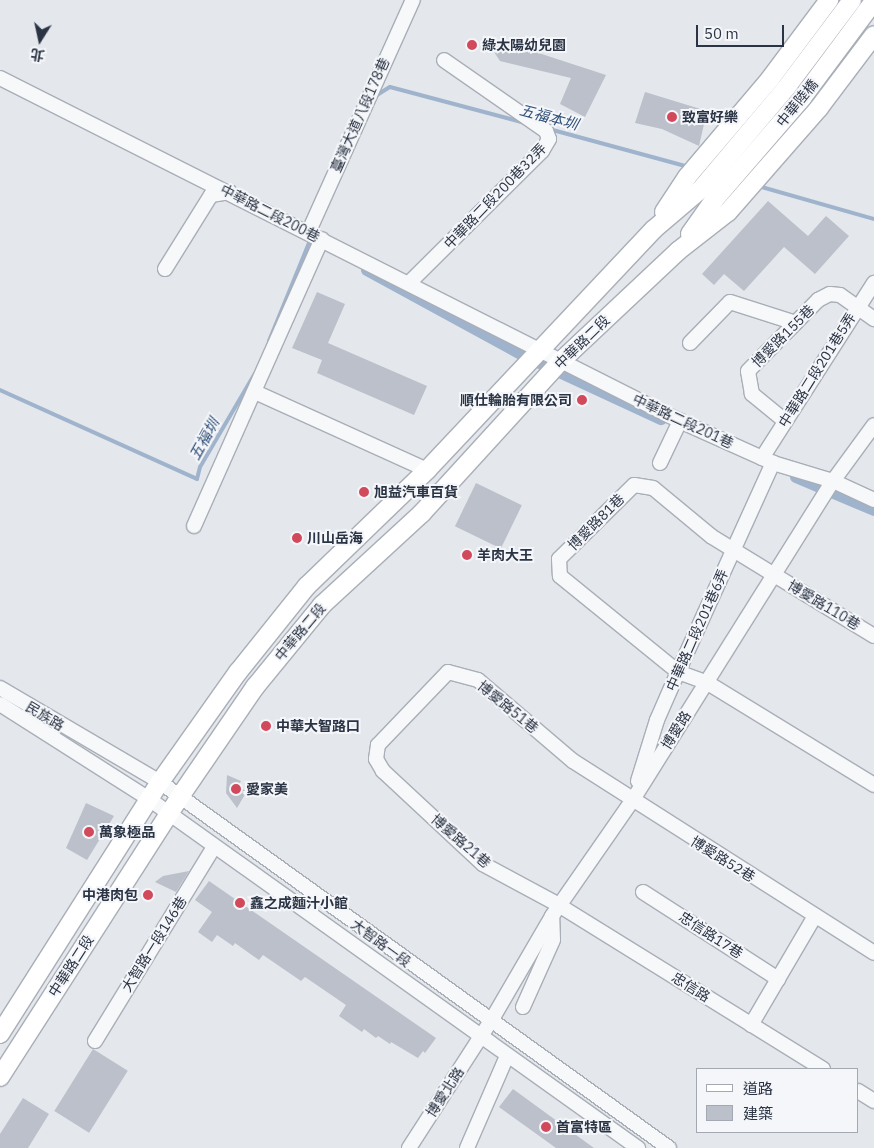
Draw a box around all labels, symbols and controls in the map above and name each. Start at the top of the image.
north arrow [15,15,65,65]
scale bar [699,15,786,47]
text: 50 m [704,24,739,43]
place label: 綠太陽幼兒園 [482,37,566,53]
marker: 綠太陽幼兒園 [466,39,478,51]
text: 北 [29,45,46,65]
street label: 臺灣大道八段178巷 [327,55,393,175]
street label: 中華陸橋 [773,76,821,130]
water label: 五福本圳 [518,101,580,133]
place label: 致富好樂 [682,109,738,125]
marker: 致富好樂 [666,111,678,123]
street label: 中華路二段200巷32弄 [440,140,550,252]
street label: 中華路二段200巷 [218,181,322,245]
street label: 博愛路155巷 [748,301,818,371]
street label: 中華路二段201巷5弄 [775,310,859,430]
street label: 中華路二段 [551,312,613,372]
street label: 中華路二段201巷 [630,390,736,452]
place label: 順仕輪胎有限公司 [460,392,572,408]
marker: 順仕輪胎有限公司 [576,394,588,406]
water label: 五福圳 [185,415,223,463]
place label: 旭益汽車百貨 [374,484,458,500]
marker: 旭益汽車百貨 [358,486,370,498]
street label: 博愛路81巷 [564,490,628,554]
place label: 川山岳海 [307,530,363,546]
marker: 川山岳海 [291,532,303,544]
place label: 羊肉大王 [477,547,533,563]
marker: 羊肉大王 [461,549,473,561]
street label: 中華路二段201巷6弄 [663,566,731,694]
street label: 博愛路110巷 [785,577,863,633]
street label: 中華路二段 [271,600,329,664]
street label: 博愛路51巷 [474,678,542,736]
street label: 民族路 [23,698,67,734]
street label: 博愛路 [658,708,694,752]
place label: 中華大智路口 [276,718,360,734]
marker: 中華大智路口 [260,720,272,732]
place label: 愛家美 [246,781,288,797]
marker: 愛家美 [230,783,242,795]
street label: 博愛路21巷 [428,811,494,871]
place label: 萬象極品 [99,824,155,840]
marker: 萬象極品 [83,826,95,838]
street label: 博愛路52巷 [688,833,758,885]
place label: 中港肉包 [82,887,138,903]
marker: 中港肉包 [142,889,154,901]
street label: 大智路一段146巷 [118,893,190,995]
place label: 鑫之成麵汁小館 [250,895,348,911]
marker: 鑫之成麵汁小館 [234,897,246,909]
street label: 忠信路17巷 [676,908,746,962]
street label: 大智路一段 [348,916,414,970]
street label: 中華路二段 [45,932,97,1000]
street label: 忠信路 [669,969,713,1005]
street label: 博愛北路 [423,1064,467,1120]
legend [696,1068,859,1133]
text: 道路 [743,1079,773,1098]
text: 建築 [743,1104,773,1123]
place label: 首富特區 [556,1119,612,1135]
marker: 首富特區 [540,1121,552,1133]

